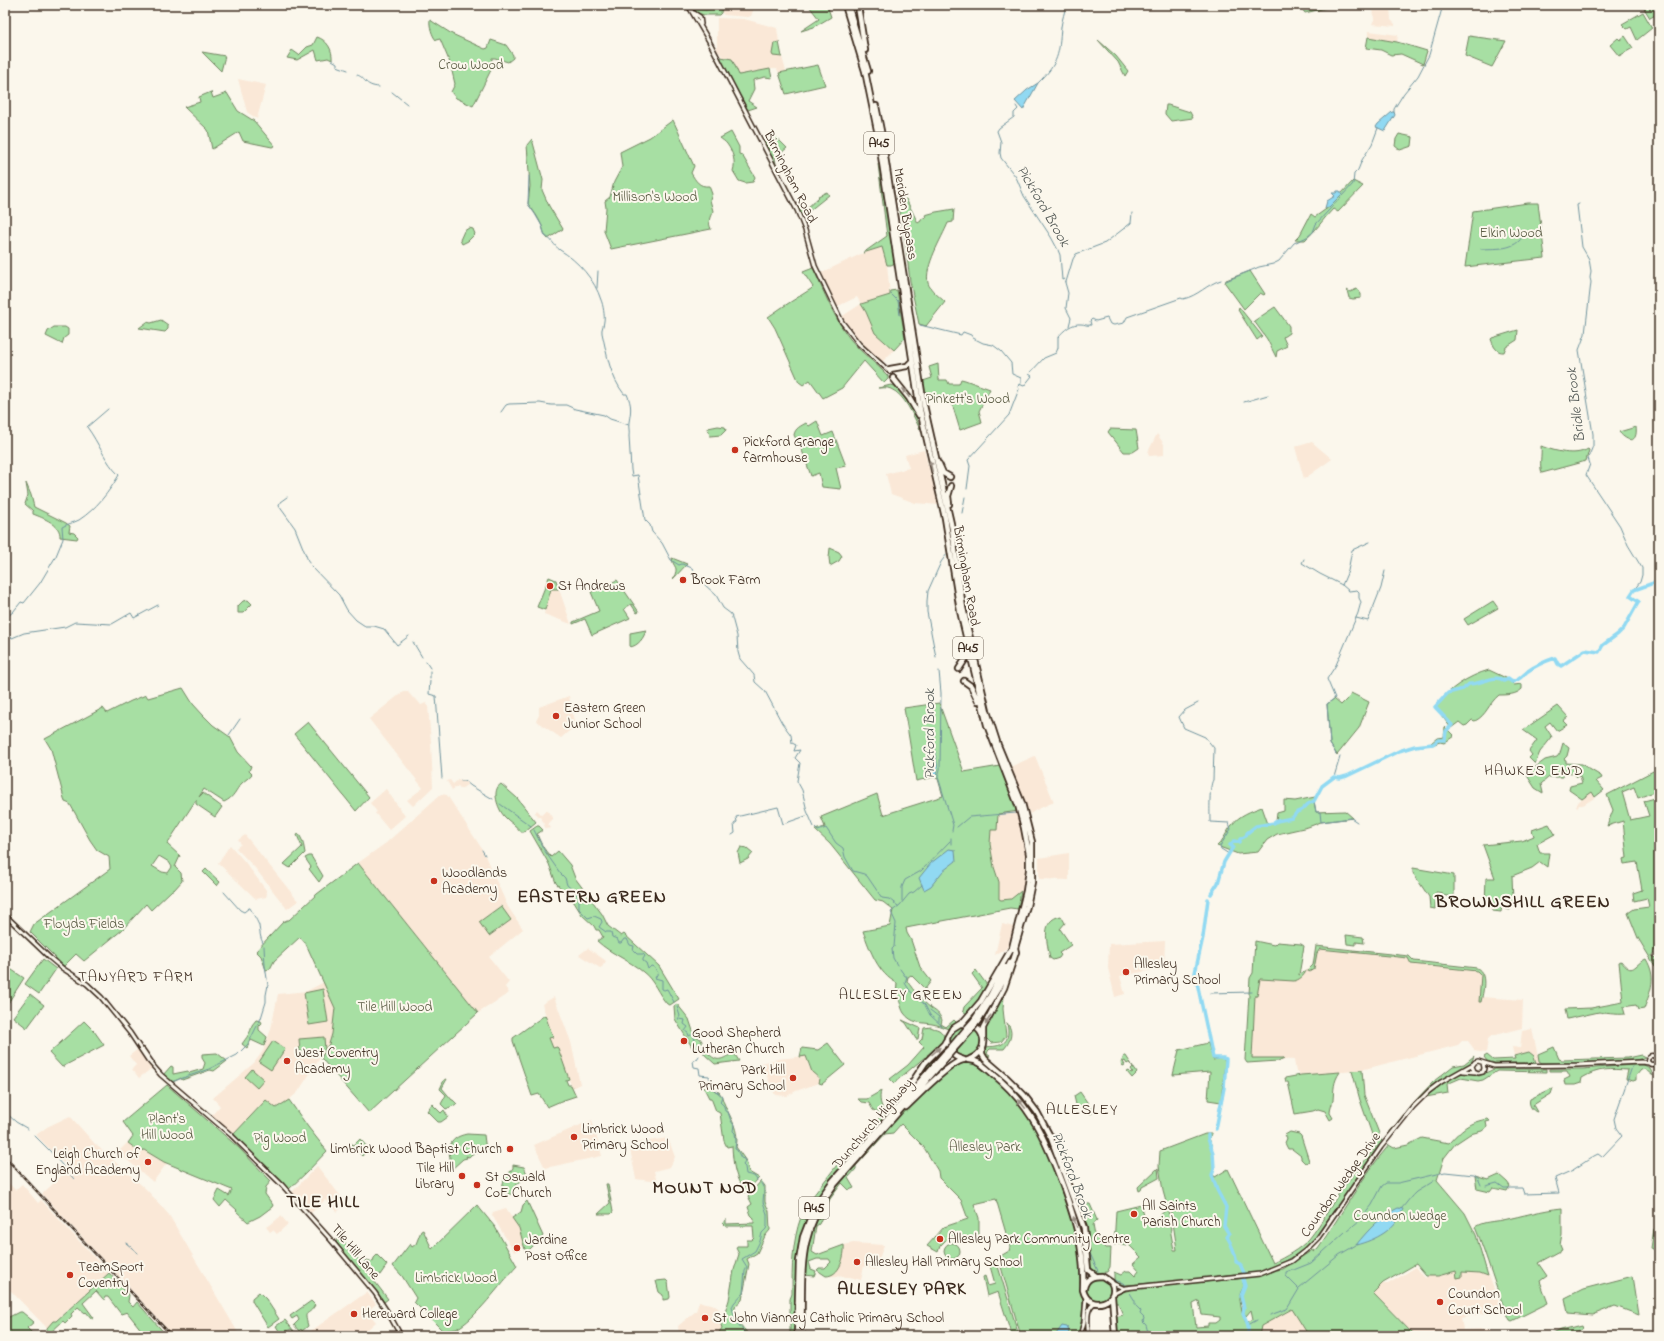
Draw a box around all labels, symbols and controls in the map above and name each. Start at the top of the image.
park label: Crow Wood [438,55,504,76]
street label: Birmingham Road [756,126,822,227]
road number: A45 [864,132,894,154]
water label: Pickford Brook [1011,161,1076,252]
street label: Meriden Bypass [886,167,923,262]
park label: Millison's Wood [613,187,698,208]
park label: Elkin Wood [1479,223,1543,244]
water label: Bridle Brook [1560,365,1592,444]
one-way arrow [901,388,910,399]
park label: Pinkett's Wood [926,389,1010,410]
place label: Pickford Grange farmhouse [743,432,835,469]
marker: Pickford Grange farmhouse [730,445,740,455]
one-way arrow [928,460,934,472]
street label: Birmingham Road [946,523,985,628]
place label: Brook Farm [690,570,761,591]
marker: Brook Farm [678,575,688,585]
place label: St Andrews [558,576,626,597]
marker: St Andrews [545,581,555,591]
road number: A45 [953,637,983,659]
water label: Pickford Brook [919,687,941,779]
place label: Eastern Green Junior School [564,698,646,735]
marker: Eastern Green Junior School [551,711,561,721]
district label: HAWKES END [1484,760,1584,782]
place label: Woodlands Academy [442,863,507,901]
marker: Woodlands Academy [429,876,439,886]
district label: EASTERN GREEN [517,885,667,911]
district label: BROWNSHILL GREEN [1434,890,1611,916]
park label: Floyds Fields [43,914,124,936]
place label: Allesley Primary School [1134,954,1221,992]
district label: TANYARD FARM [78,966,194,988]
marker: Allesley Primary School [1121,967,1131,977]
district label: ALLESLEY GREEN [839,984,963,1006]
park label: Tile Hill Wood [358,997,433,1018]
one-way arrow [984,1014,991,1026]
place label: Good Shepherd Lutheran Church [692,1023,785,1060]
marker: Good Shepherd Lutheran Church [679,1036,689,1046]
place label: West Coventry Academy [295,1043,378,1081]
one-way arrow [932,1047,941,1056]
marker: West Coventry Academy [282,1056,292,1066]
place label: Park Hill Primary School [698,1060,785,1098]
marker: Park Hill Primary School [788,1073,798,1083]
street label: Dunchurch Highway [827,1074,919,1175]
one-way arrow [1018,1098,1027,1109]
district label: ALLESLEY [1046,1098,1118,1122]
park label: Plant's Hill Wood [141,1109,193,1146]
place label: Limbrick Wood Primary School [582,1119,669,1157]
street label: Coundon Wedge Drive [1296,1127,1388,1243]
park label: Pig Wood [254,1128,307,1150]
water label: Pickford Brook [1045,1129,1099,1223]
marker: Limbrick Wood Primary School [569,1132,579,1142]
park label: Allesley Park [949,1137,1022,1159]
place label: Limbrick Wood Baptist Church [330,1139,502,1160]
place label: Leigh Church of England Academy [36,1144,140,1182]
marker: Limbrick Wood Baptist Church [505,1144,515,1154]
marker: Leigh Church of England Academy [143,1157,153,1167]
place label: Tile Hill Library [415,1158,454,1196]
place label: St Oswald CoE Church [485,1167,551,1204]
marker: Tile Hill Library [457,1171,467,1181]
district label: MOUNT NOD [653,1176,757,1202]
marker: St Oswald CoE Church [472,1180,482,1190]
district label: TILE HILL [286,1190,360,1216]
place label: All Saints Parish Church [1142,1196,1220,1233]
road number: A45 [799,1197,829,1219]
park label: Coundon Wedge [1354,1206,1447,1228]
marker: All Saints Parish Church [1129,1209,1139,1219]
one-way arrow [1072,1215,1078,1227]
street label: Tile Hill Lane [325,1219,385,1285]
place label: Allesley Park Community Centre [948,1229,1130,1251]
place label: Jardine Post Office [525,1230,588,1267]
marker: Allesley Park Community Centre [935,1234,945,1244]
marker: Jardine Post Office [512,1243,522,1253]
place label: Allesley Hall Primary School [865,1252,1022,1274]
place label: TeamSport Coventry [78,1257,144,1295]
marker: Allesley Hall Primary School [852,1257,862,1267]
park label: Limbrick Wood [415,1268,497,1289]
marker: TeamSport Coventry [65,1270,75,1280]
district label: ALLESLEY PARK [837,1277,967,1303]
place label: Coundon Court School [1448,1284,1522,1321]
marker: Coundon Court School [1435,1297,1445,1307]
place label: Hereward College [362,1304,458,1326]
place label: St John Vianney Catholic Primary School [713,1308,944,1330]
marker: Hereward College [349,1309,359,1319]
marker: St John Vianney Catholic Primary School [700,1313,710,1323]

